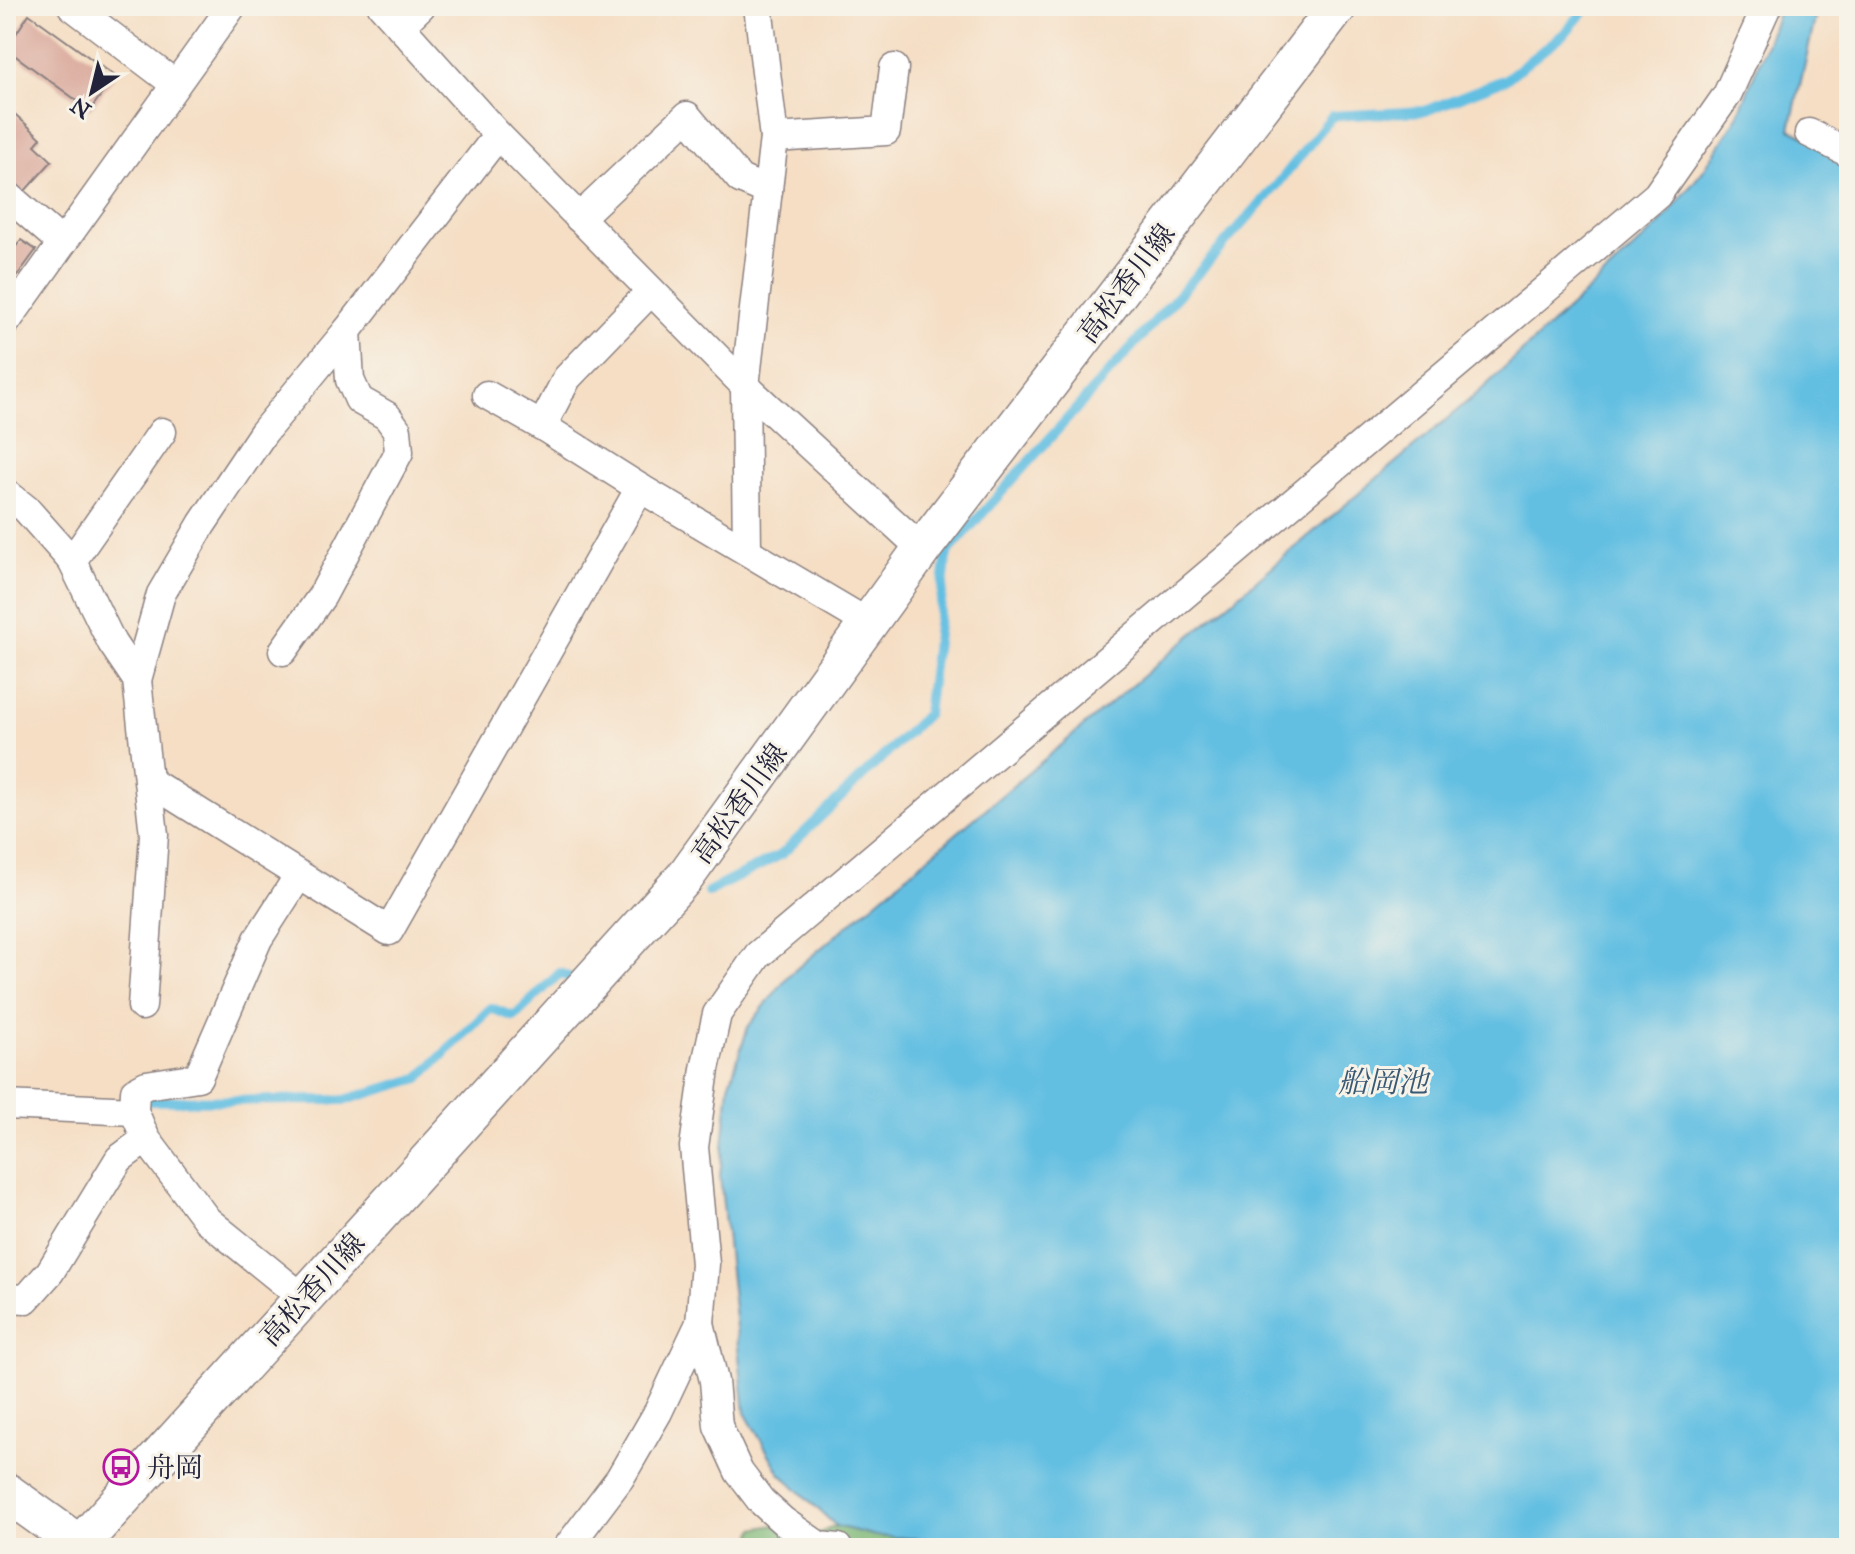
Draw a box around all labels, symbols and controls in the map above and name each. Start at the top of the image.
north arrow [52,52,132,132]
text: N [65,91,96,124]
street label: 高松香川線 [1070,217,1183,350]
street label: 高松香川線 [684,736,795,870]
water label: 船岡池 [1338,1064,1431,1100]
street label: 高松香川線 [253,1226,372,1353]
bus stop icon: 舟岡 [102,1448,140,1486]
place label: 舟岡 [147,1450,203,1485]

